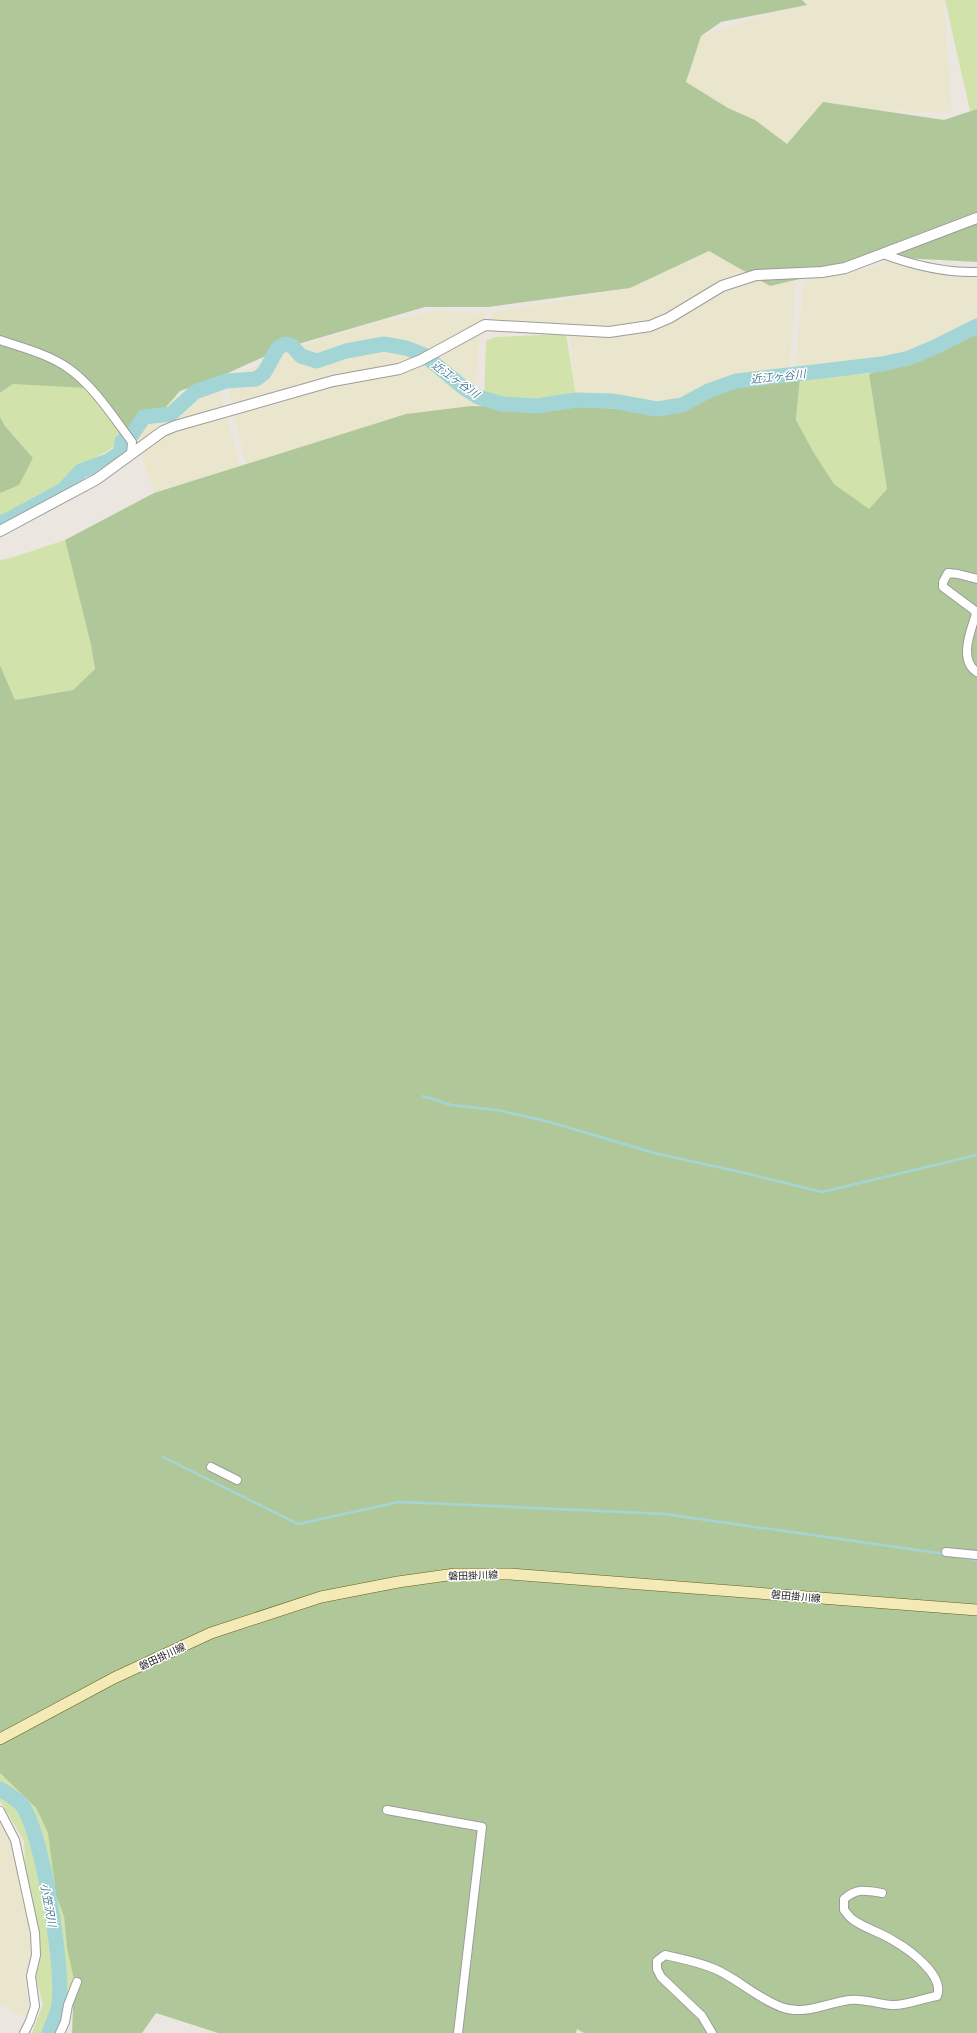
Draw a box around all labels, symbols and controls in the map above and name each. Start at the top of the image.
water label: 近江ヶ谷川 [430,358,483,401]
water label: 近江ヶ谷川 [750,367,807,385]
street label: 磐田掛川線 [448,1568,498,1582]
street label: 磐田掛川線 [771,1588,821,1604]
street label: 磐田掛川線 [137,1640,187,1672]
water label: 小笠沢川 [39,1882,59,1929]

